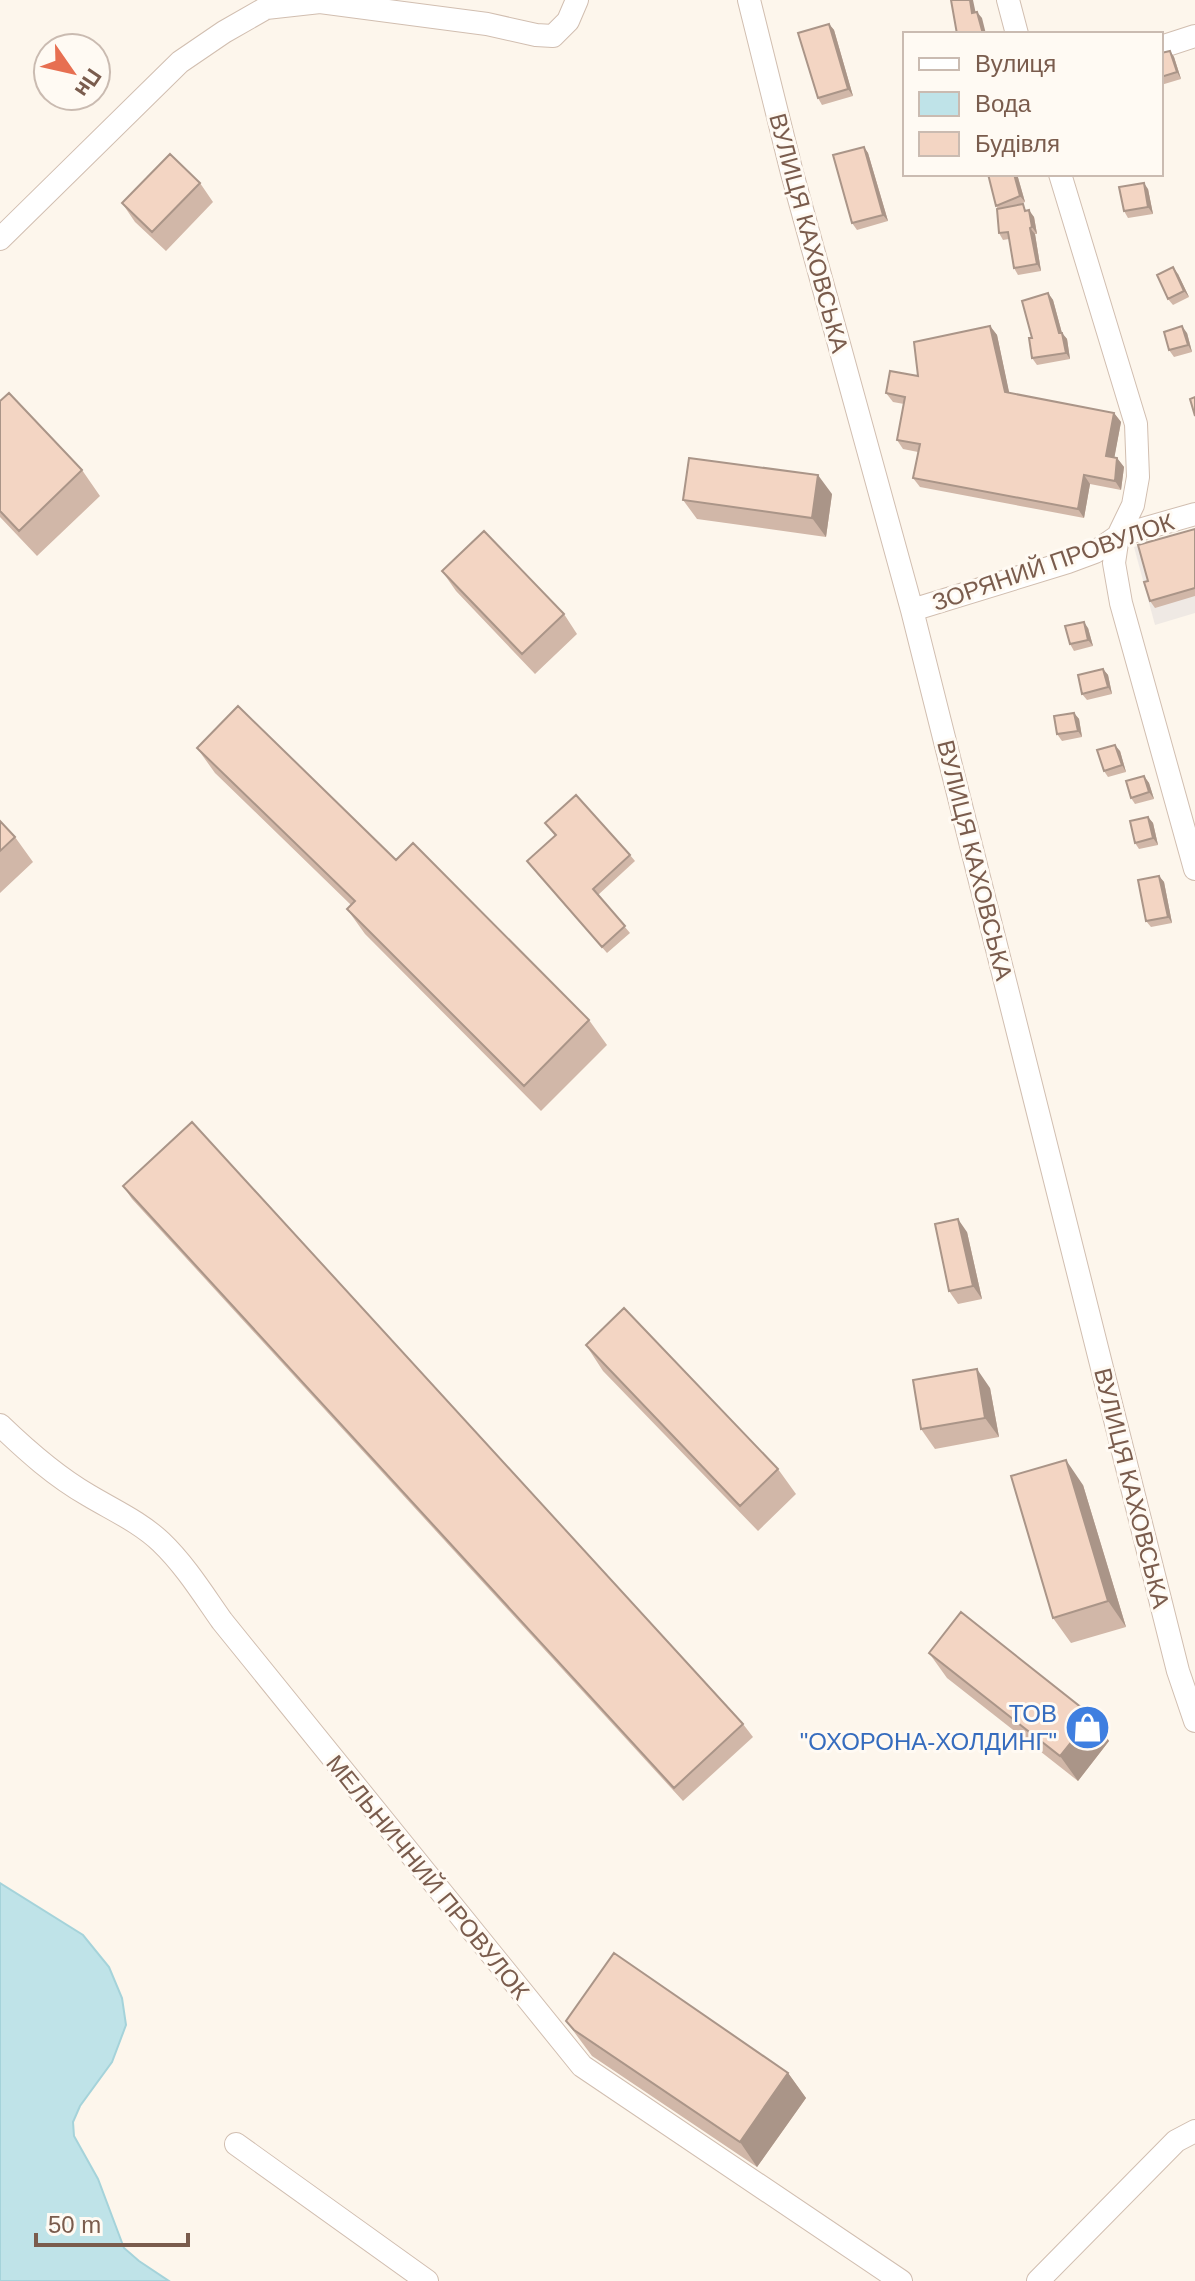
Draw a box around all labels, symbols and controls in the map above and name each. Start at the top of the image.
north arrow [32,32,112,112]
legend [903,32,1163,176]
text: Вулиця [975,50,1056,77]
text: Пн [70,64,107,102]
text: Вода [975,90,1032,117]
street label: ВУЛИЦЯ КАХОВСЬКА [764,110,854,356]
text: Будівля [975,130,1060,157]
street label: ЗОРЯНИЙ ПРОВУЛОК [929,508,1177,616]
street label: ВУЛИЦЯ КАХОВСЬКА [932,737,1018,983]
street label: ВУЛИЦЯ КАХОВСЬКА [1089,1365,1175,1611]
place label: ТОВ "ОХОРОНА-ХОЛДИНГ" [800,1700,1057,1755]
shop icon: ТОВ "ОХОРОНА-ХОЛДИНГ" [1064,1703,1112,1751]
street label: МЕЛЬНИЧНИЙ ПРОВУЛОК [321,1750,535,2004]
scale bar [36,2197,188,2247]
text: 50 m [48,2211,101,2238]

